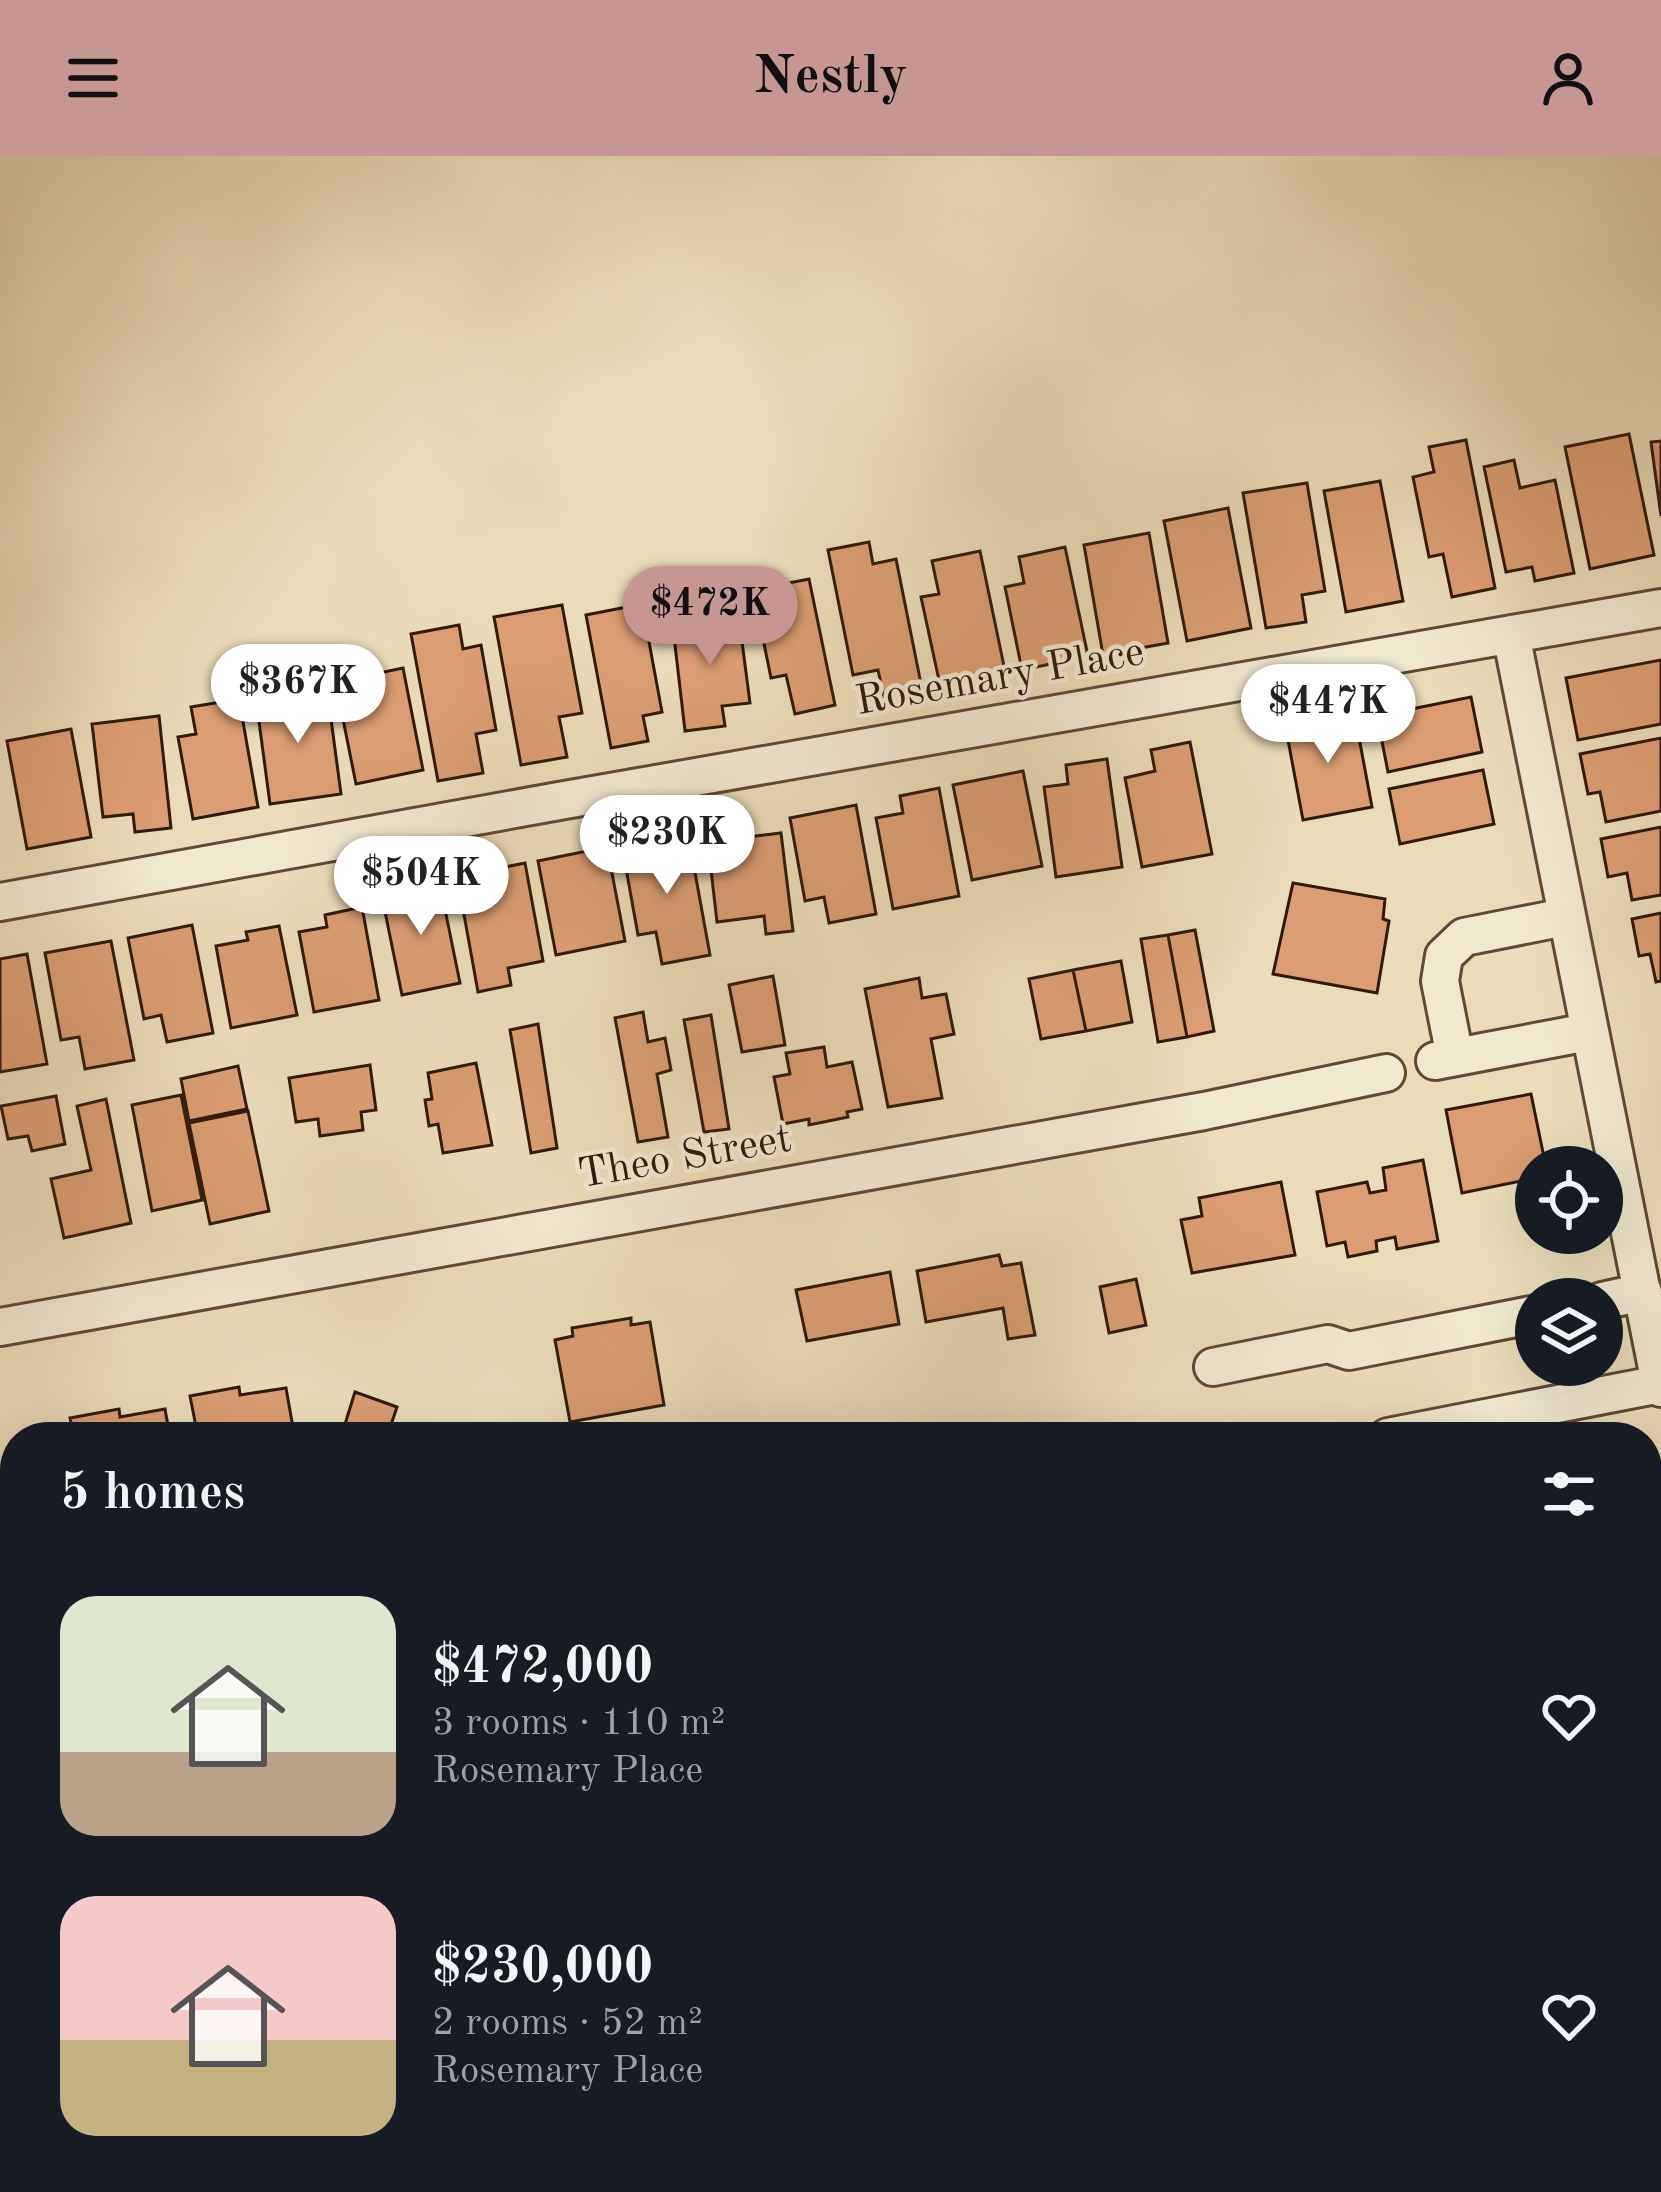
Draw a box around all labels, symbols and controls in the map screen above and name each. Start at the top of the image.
icon: menu [60,45,126,111]
icon: person [1535,45,1601,111]
text: Nestly [753,51,908,105]
pin: $472K [626,566,794,668]
text: $472K [650,585,770,624]
street label: Rosemary Place [853,632,1147,724]
pin: $367K [214,644,382,746]
text: $367K [238,663,358,702]
pin: $447K [1244,664,1412,766]
text: $447K [1268,683,1388,722]
pin: $230K [583,795,751,897]
text: $230K [607,814,727,853]
pin: $504K [337,836,505,938]
text: $504K [361,855,481,894]
street label: Theo Street [575,1119,795,1197]
map controls [1515,1146,1623,1386]
button: locate [1515,1146,1623,1254]
button: layers [1515,1278,1623,1386]
icon: filters [1536,1461,1602,1527]
text: 5 homes [60,1469,245,1520]
text: $472,000 [432,1643,653,1694]
icon: home [156,1644,300,1788]
icon: heart [1536,1683,1602,1749]
text: 3 rooms · 110 m² [432,1704,725,1743]
text: Rosemary Place [432,1752,703,1791]
text: $230,000 [432,1943,653,1994]
icon: home [156,1944,300,2088]
icon: heart [1536,1983,1602,2049]
text: 2 rooms · 52 m² [432,2004,703,2043]
text: Rosemary Place [432,2052,703,2091]

